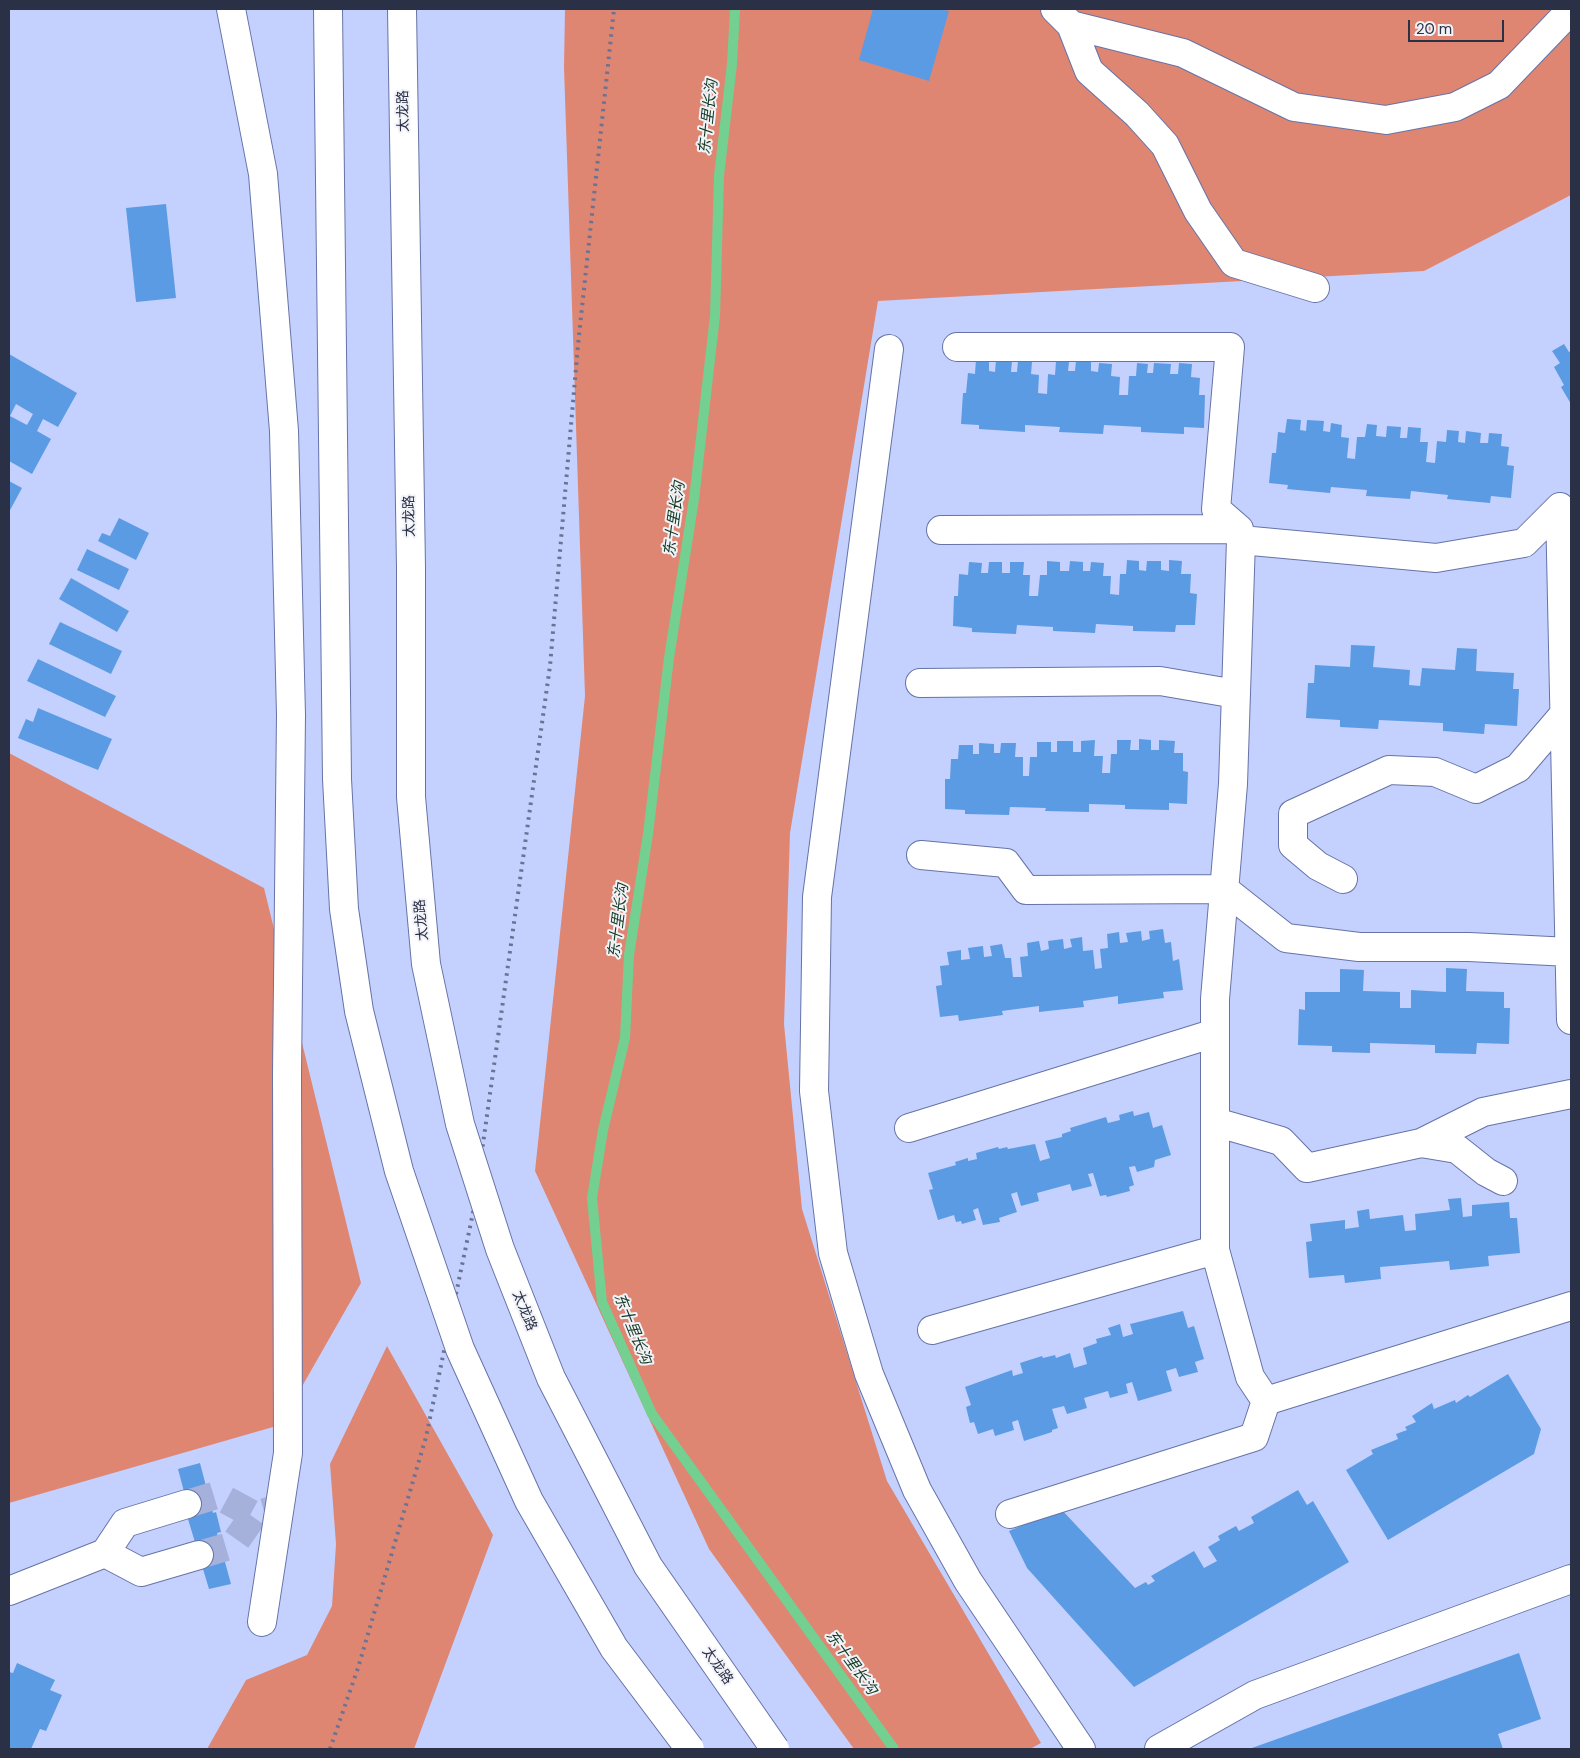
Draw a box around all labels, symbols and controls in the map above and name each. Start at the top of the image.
scale bar [1410,10,1506,42]
text: 20 m [1416,19,1452,39]
water label: 东十里长沟 [696,79,722,155]
street label: 太龙路 [395,90,413,132]
water label: 东十里长沟 [661,481,689,557]
street label: 太龙路 [401,495,419,537]
water label: 东十里长沟 [605,883,633,959]
street label: 太龙路 [412,898,432,942]
street label: 太龙路 [508,1288,540,1334]
water label: 东十里长沟 [610,1291,654,1367]
water label: 东十里长沟 [822,1627,880,1699]
street label: 太龙路 [698,1644,736,1688]

